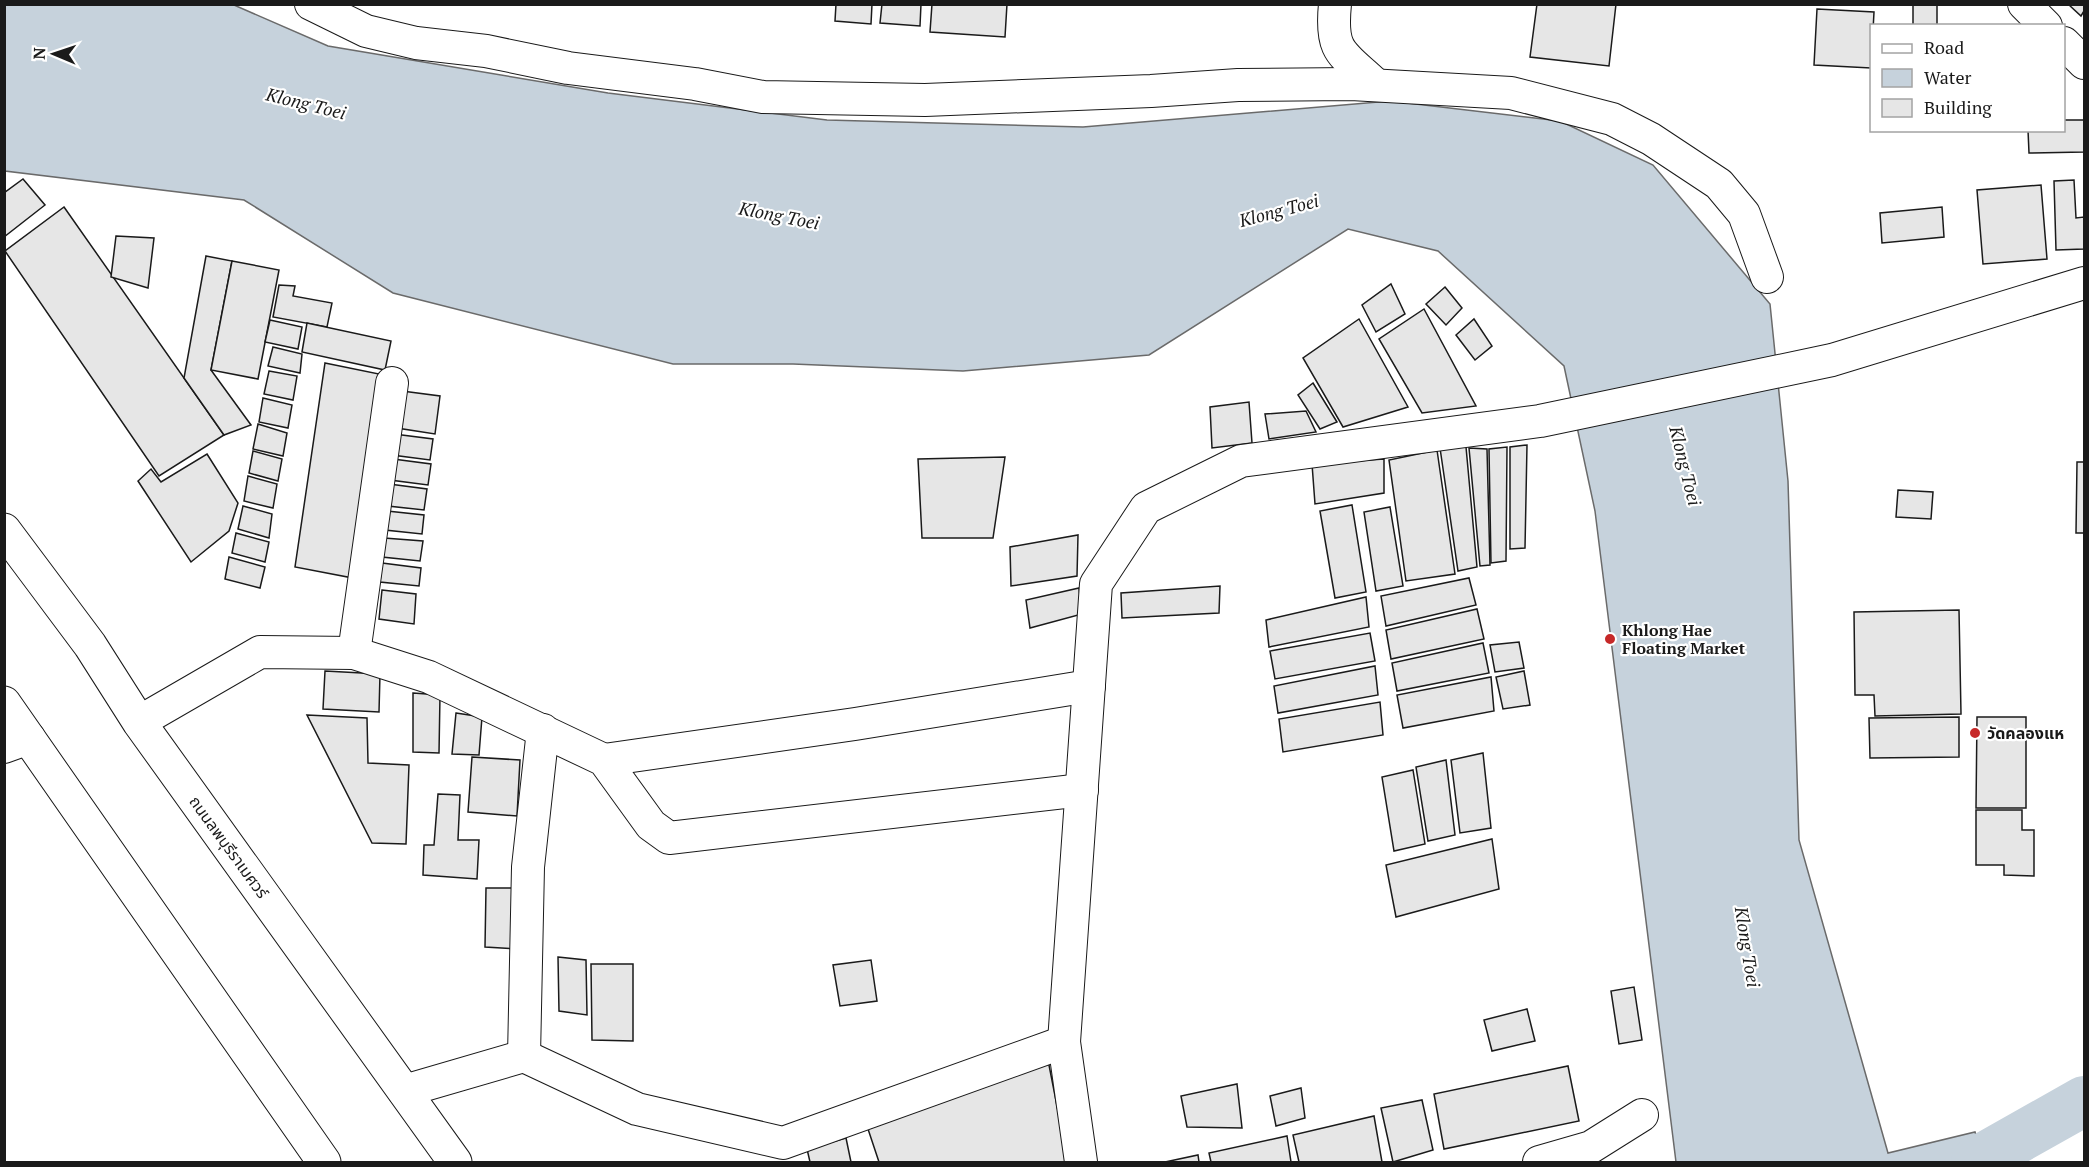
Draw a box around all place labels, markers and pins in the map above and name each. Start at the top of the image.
place label: Khlong Hae Floating Market [1622,619,1746,659]
marker: Khlong Hae Floating Market [1603,632,1617,646]
place label: วัดคลองแห [1987,722,2064,744]
marker: วัดคลองแห [1968,726,1982,740]

